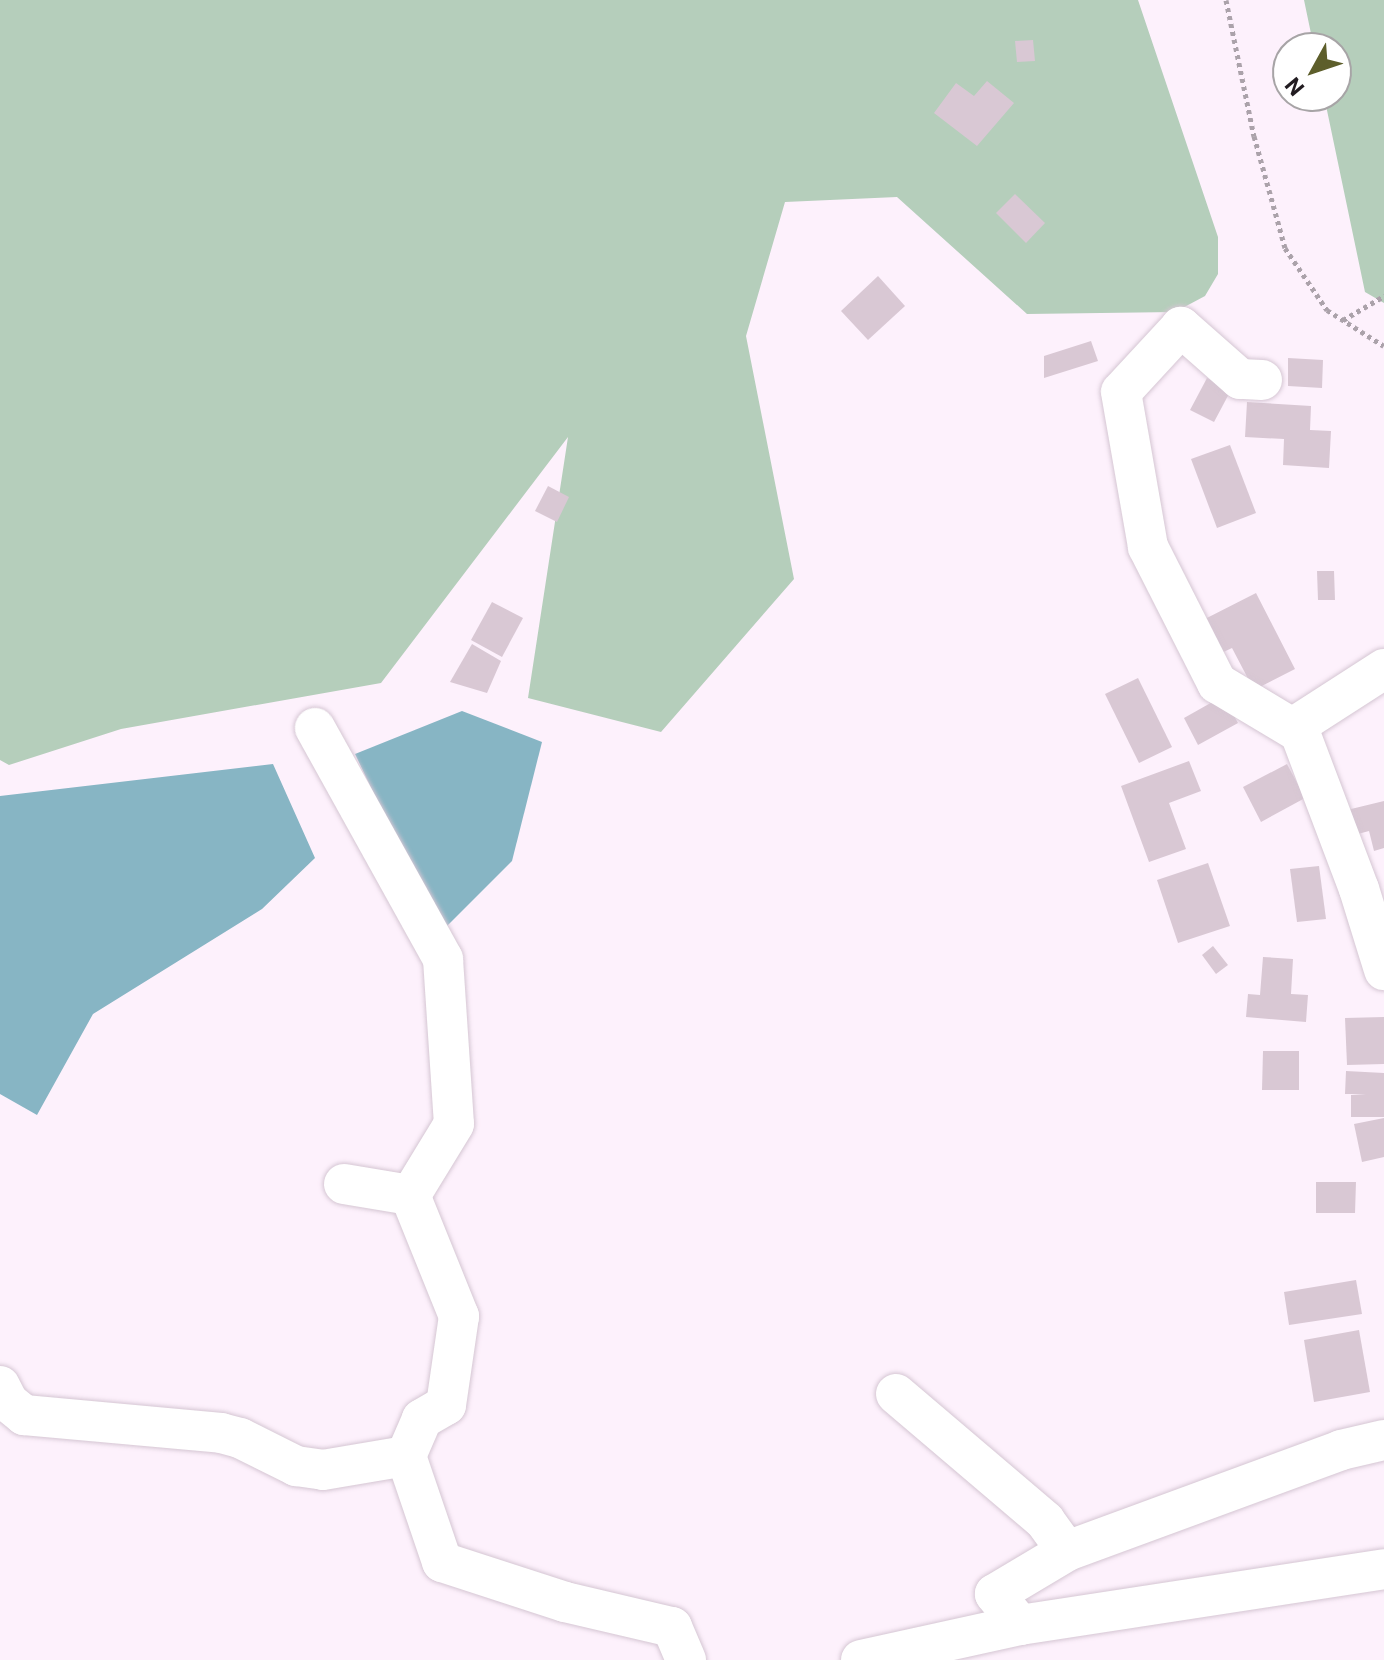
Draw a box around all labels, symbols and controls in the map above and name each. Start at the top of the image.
north arrow [1272,32,1352,112]
text: N [1280,72,1309,100]

